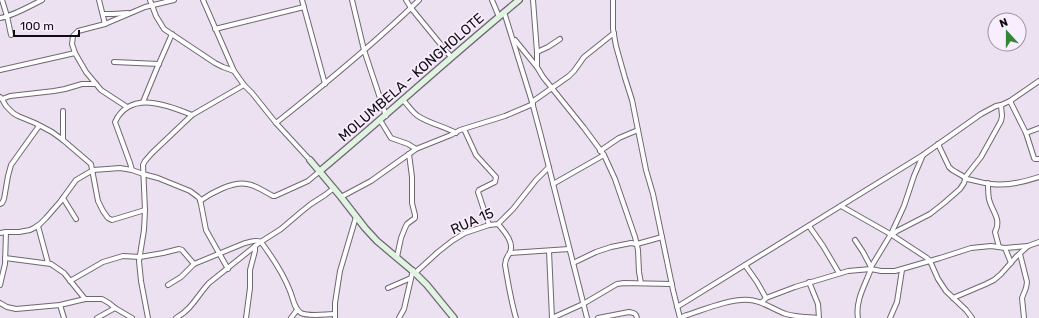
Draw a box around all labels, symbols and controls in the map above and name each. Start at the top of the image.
street label: MOLUMBELA - KONGHOLOTE [335,10,488,145]
scale bar [14,12,79,38]
north arrow [987,12,1027,52]
text: N [998,16,1010,31]
text: 100 m [20,19,54,33]
street label: RUA 15 [448,204,496,238]

